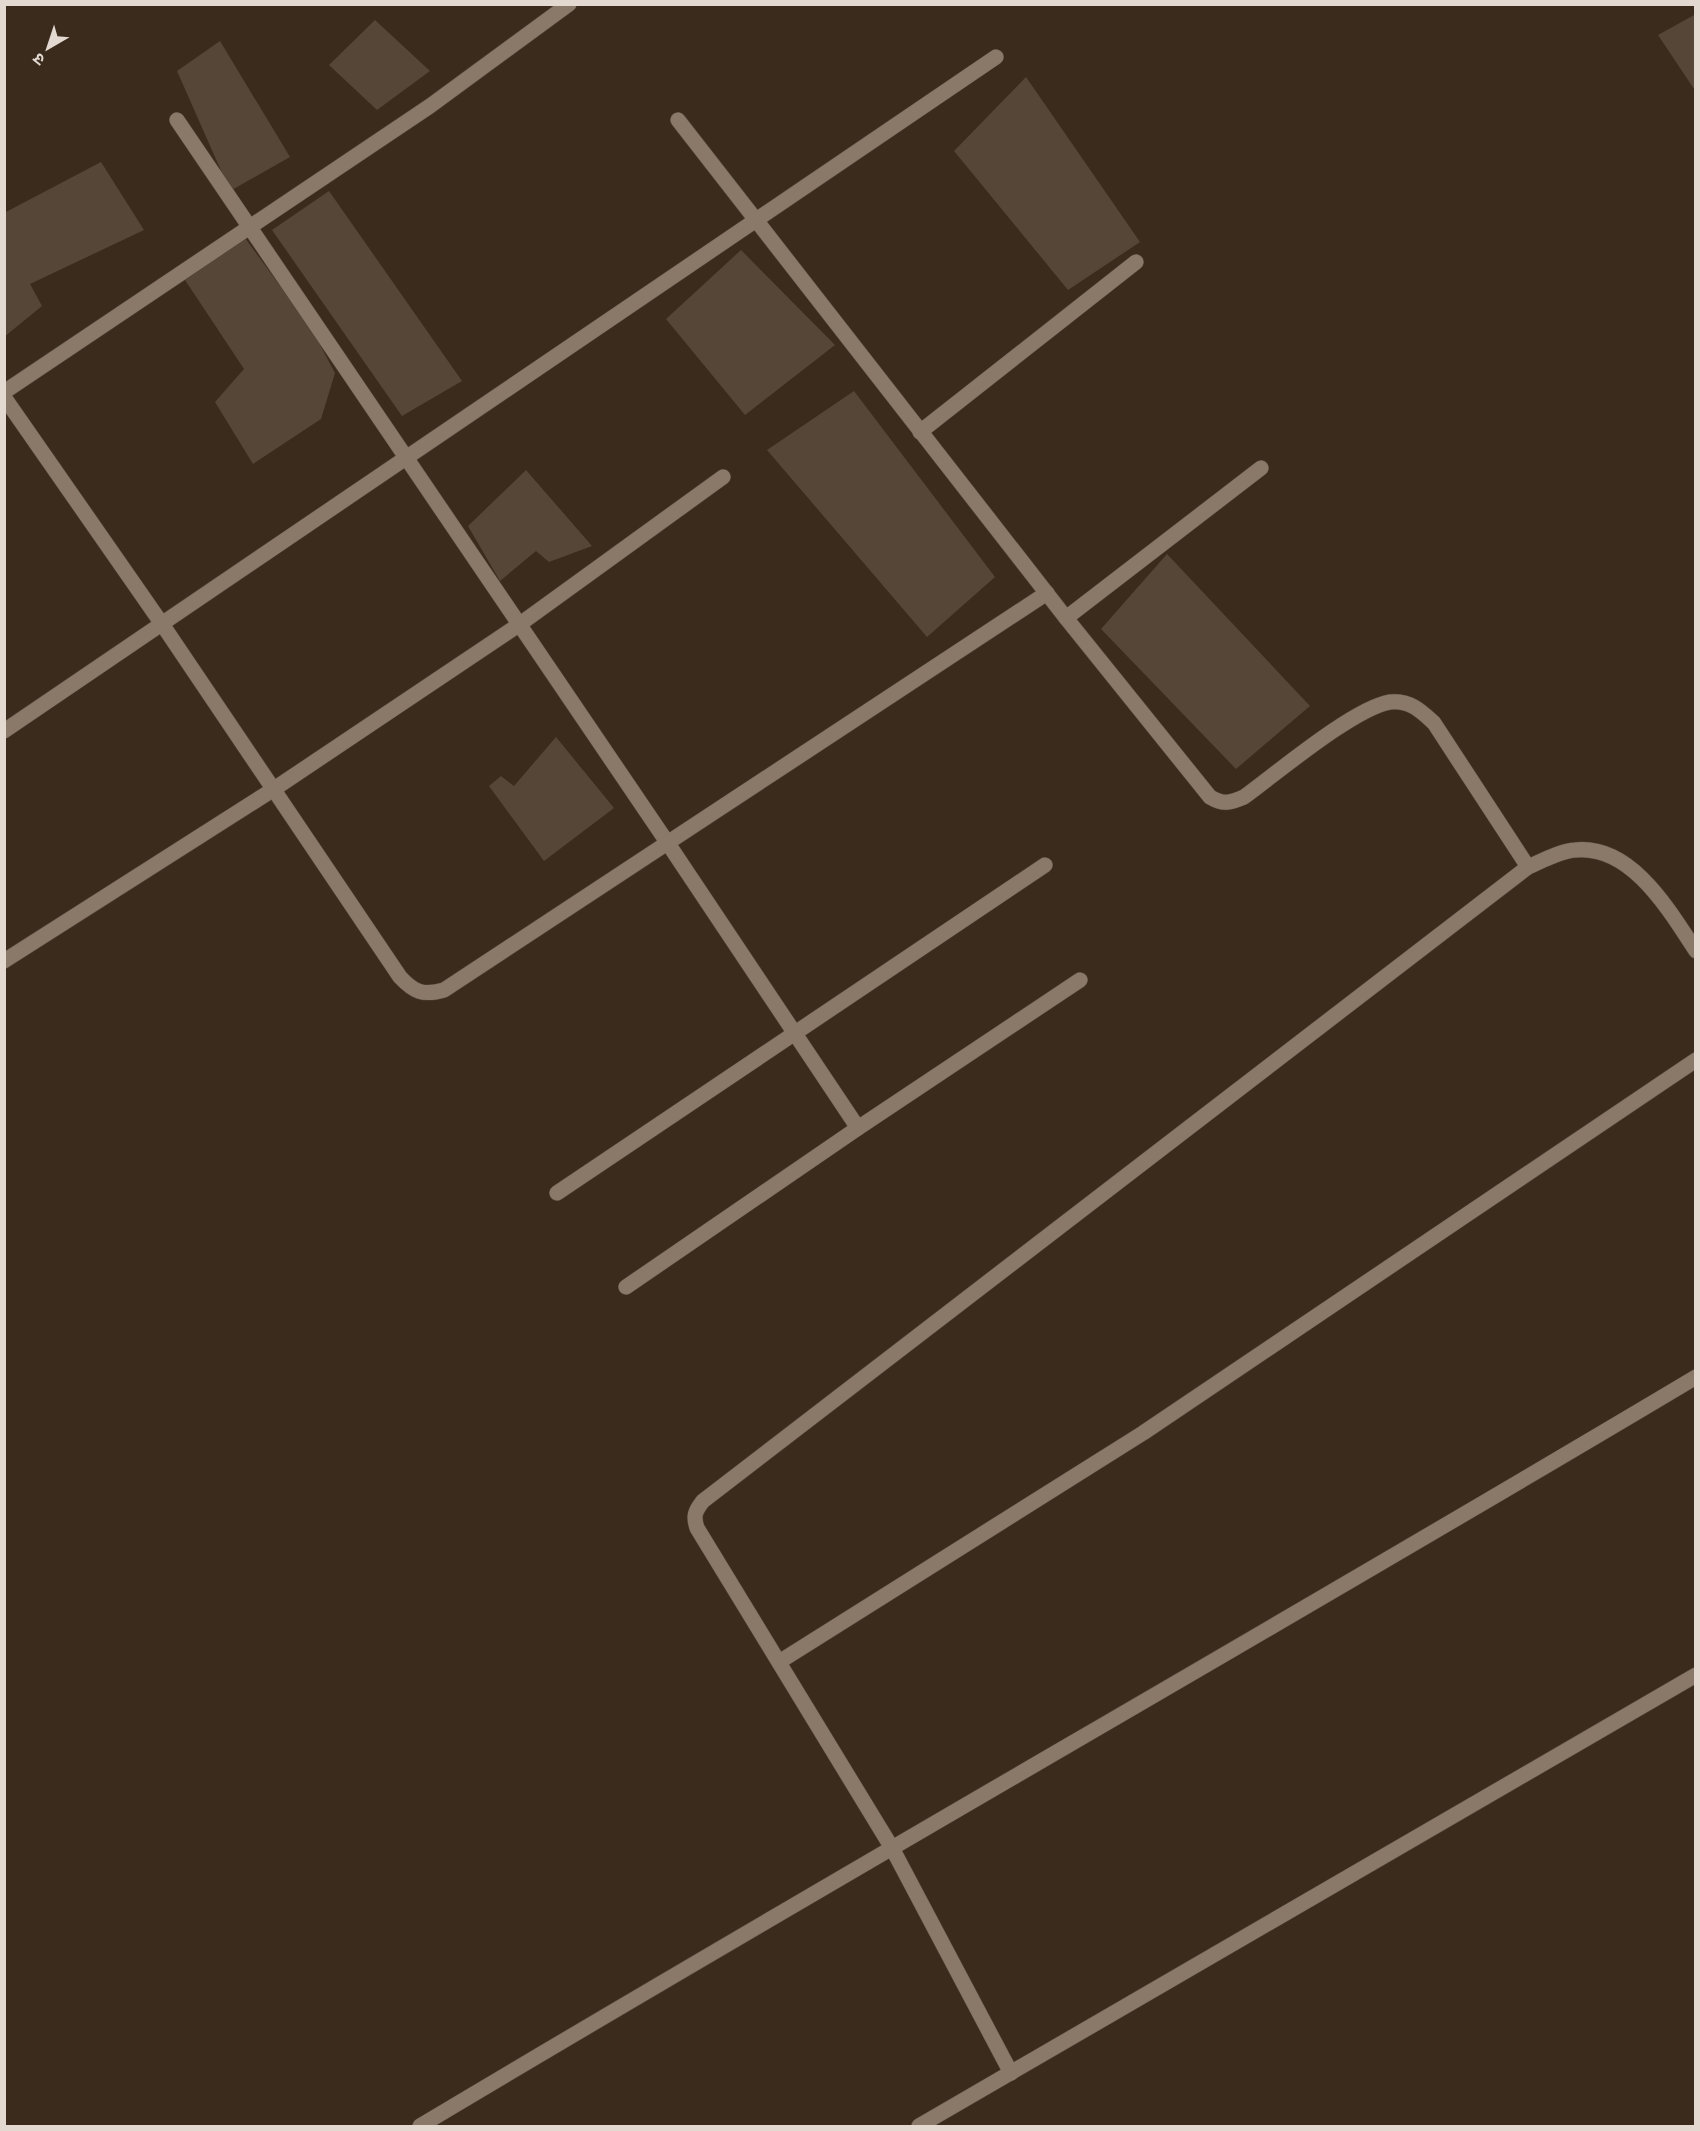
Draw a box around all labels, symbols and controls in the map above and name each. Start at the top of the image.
north arrow [18,18,78,78]
text: उ [28,49,48,70]

